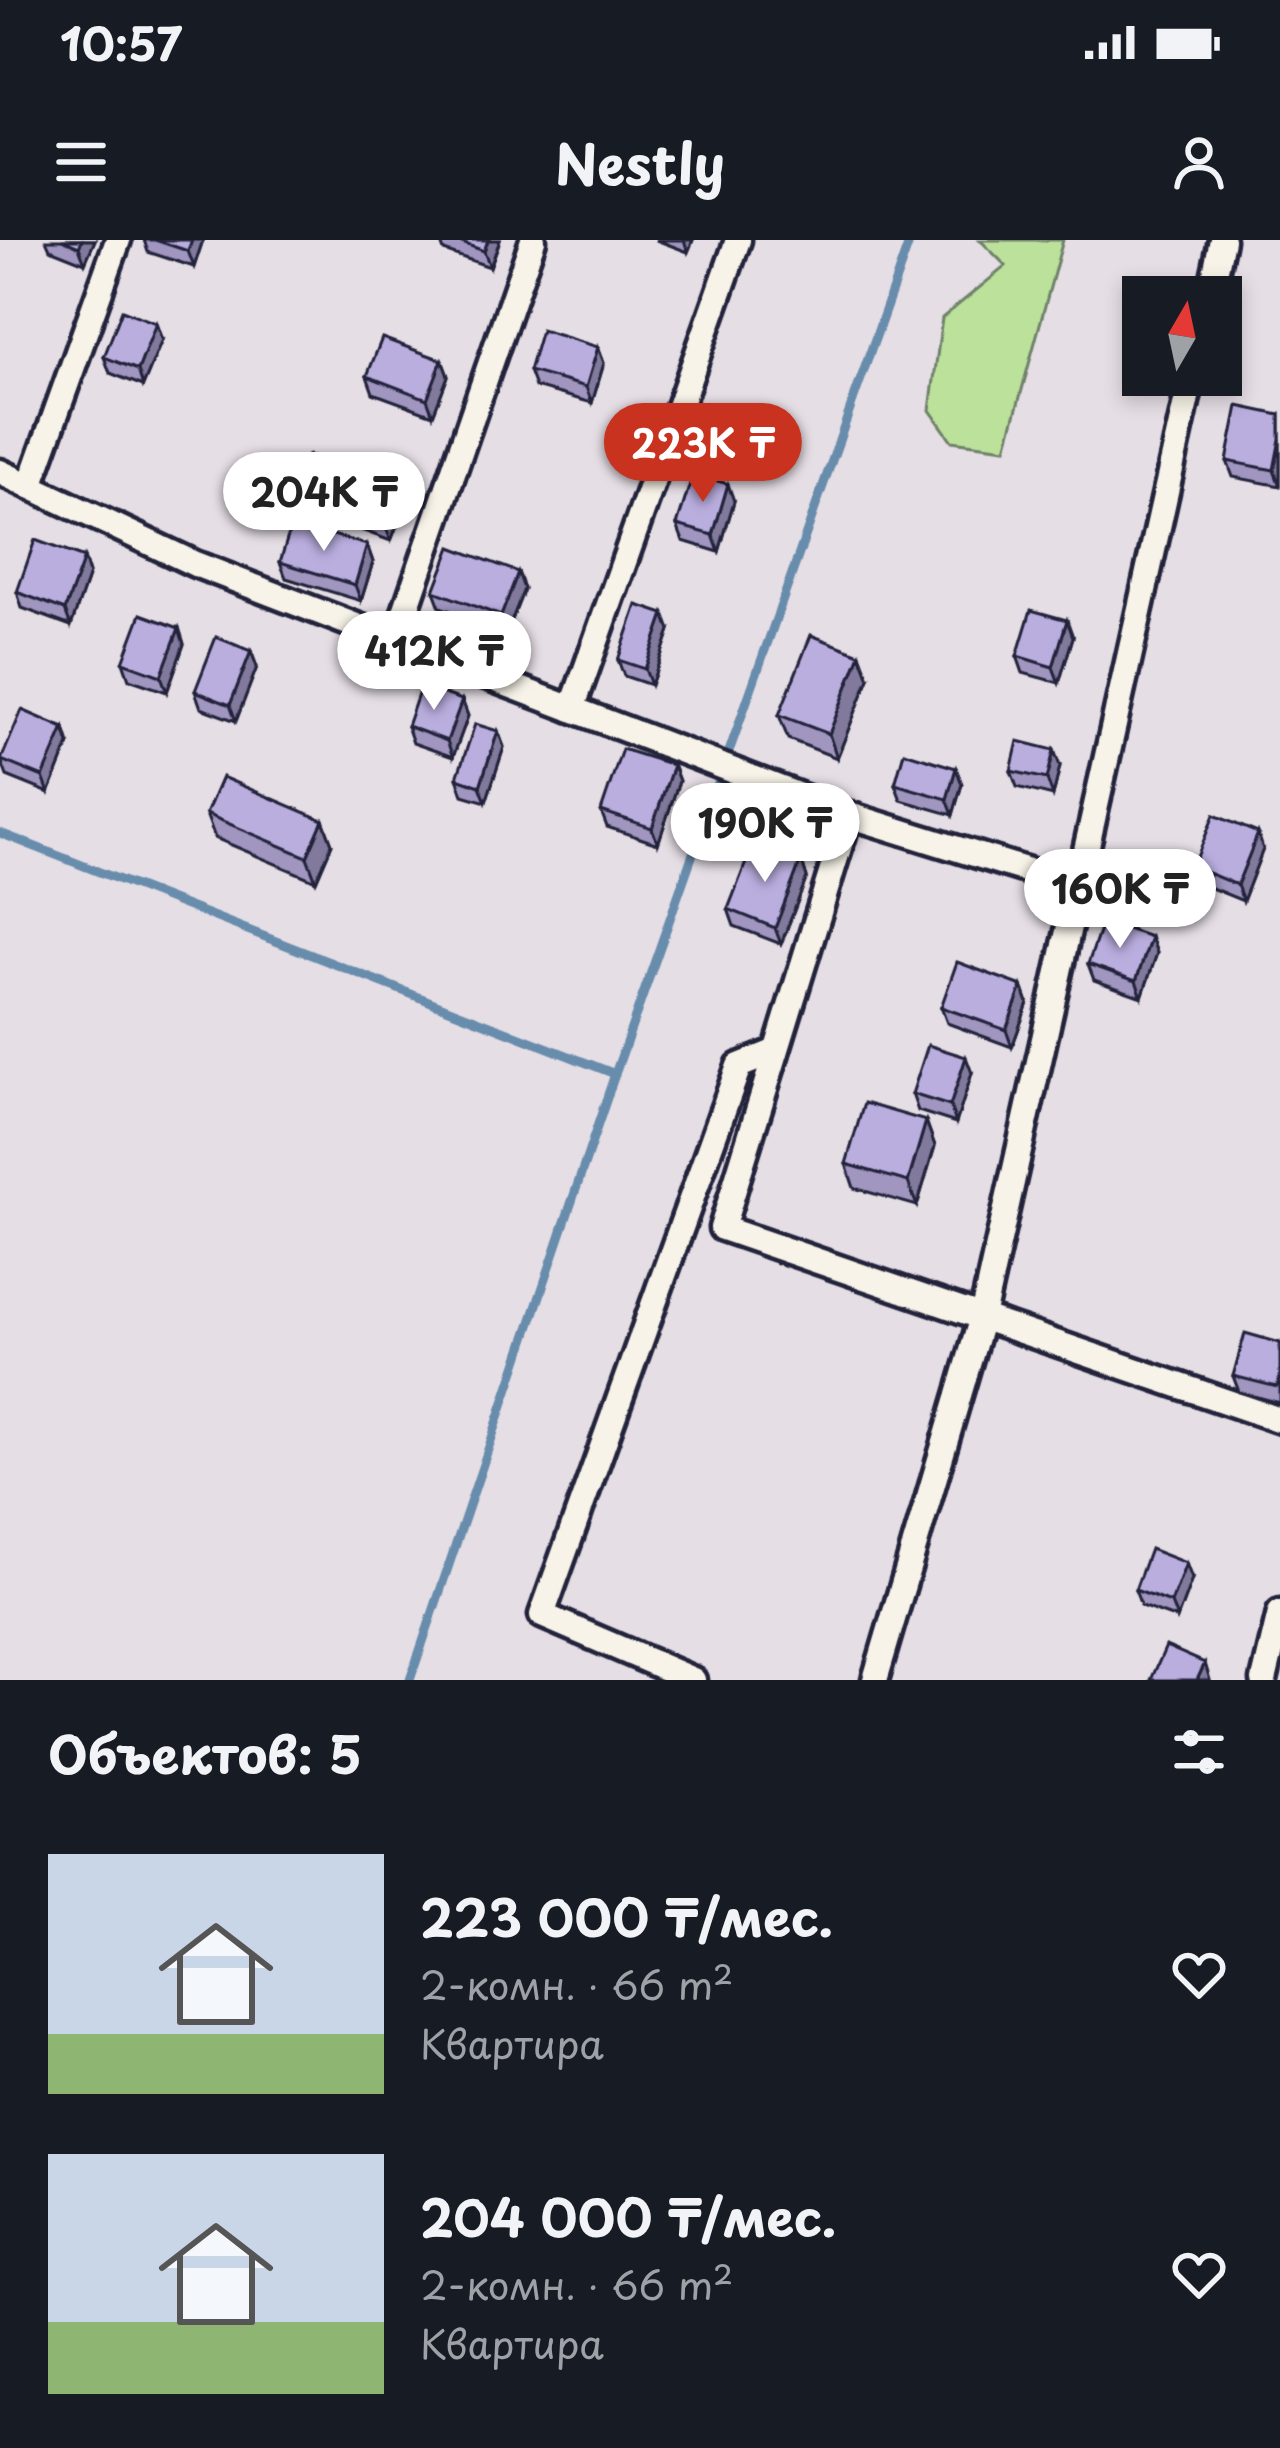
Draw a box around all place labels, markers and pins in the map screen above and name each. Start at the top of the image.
pin: 223K ₸ [605,403,801,505]
pin: 204K ₸ [226,452,422,554]
pin: 412K ₸ [336,611,532,713]
pin: 190K ₸ [667,783,863,885]
pin: 160K ₸ [1022,849,1218,951]

